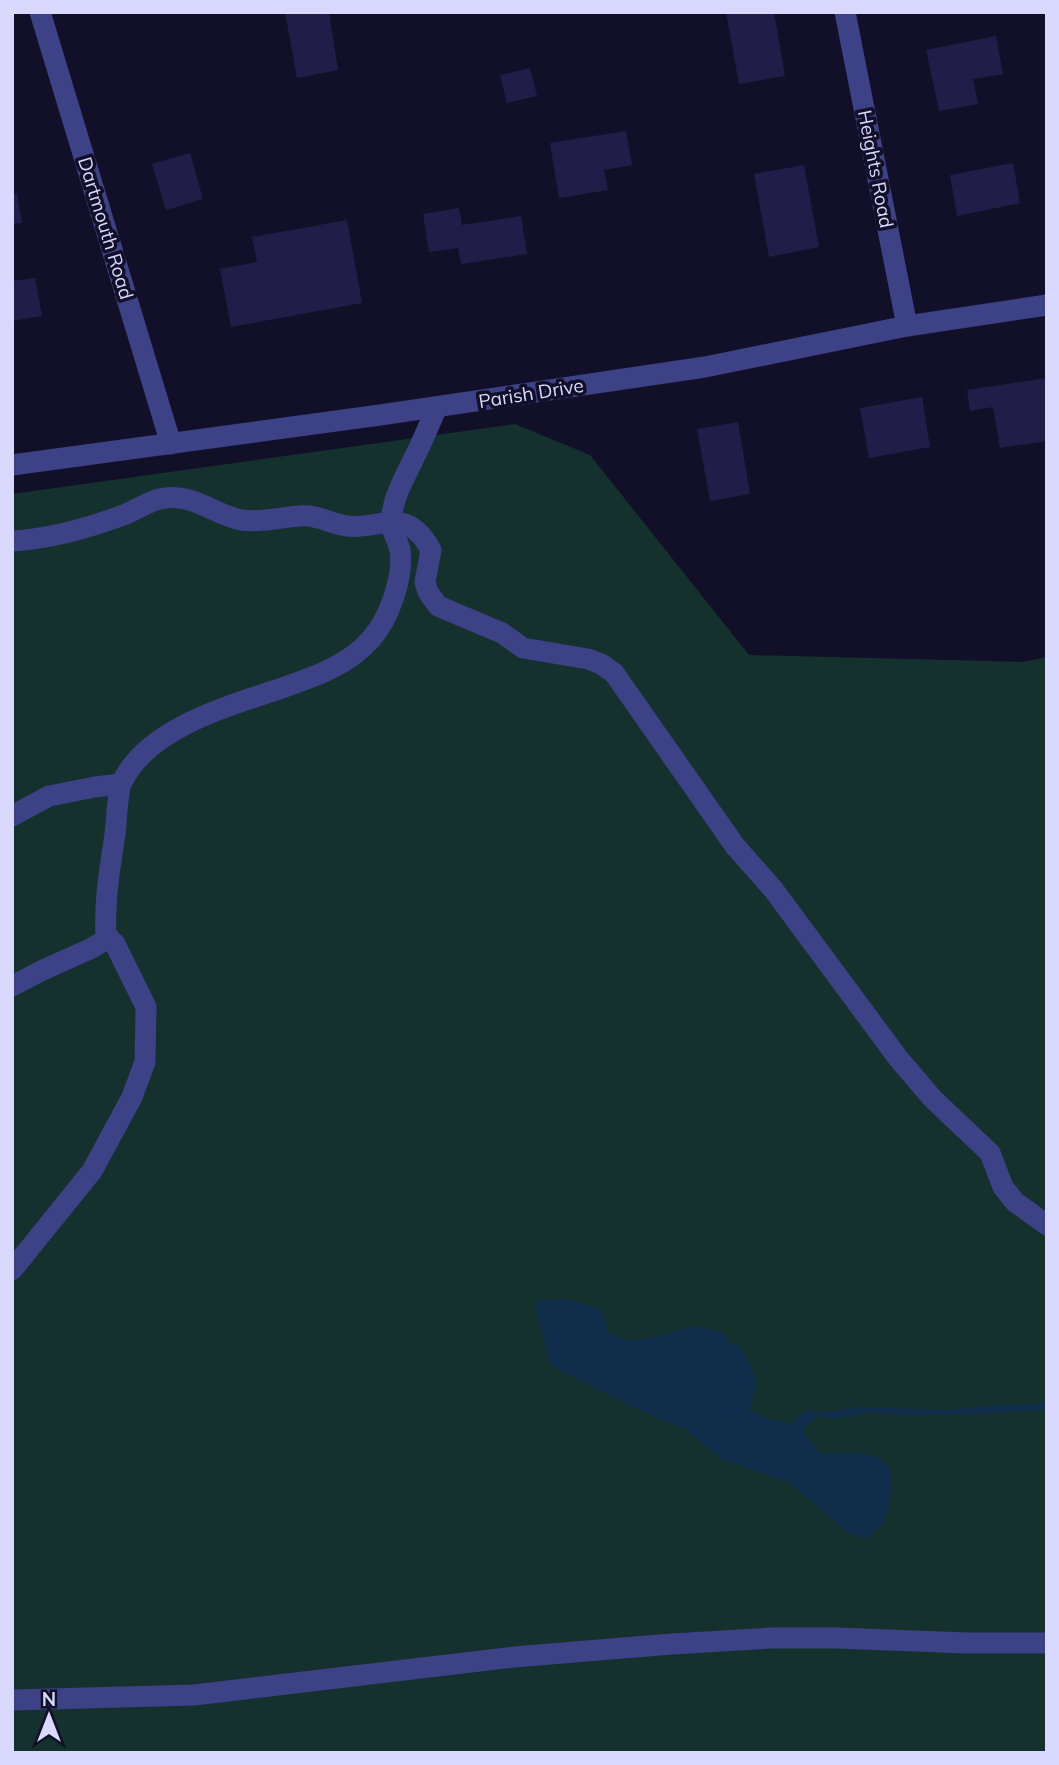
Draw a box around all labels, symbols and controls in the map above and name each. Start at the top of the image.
street label: Heights Road [853,108,899,230]
street label: Dartmouth Road [73,154,139,302]
street label: Parish Drive [477,373,585,413]
north arrow [14,1681,84,1751]
text: N [42,1687,56,1711]

